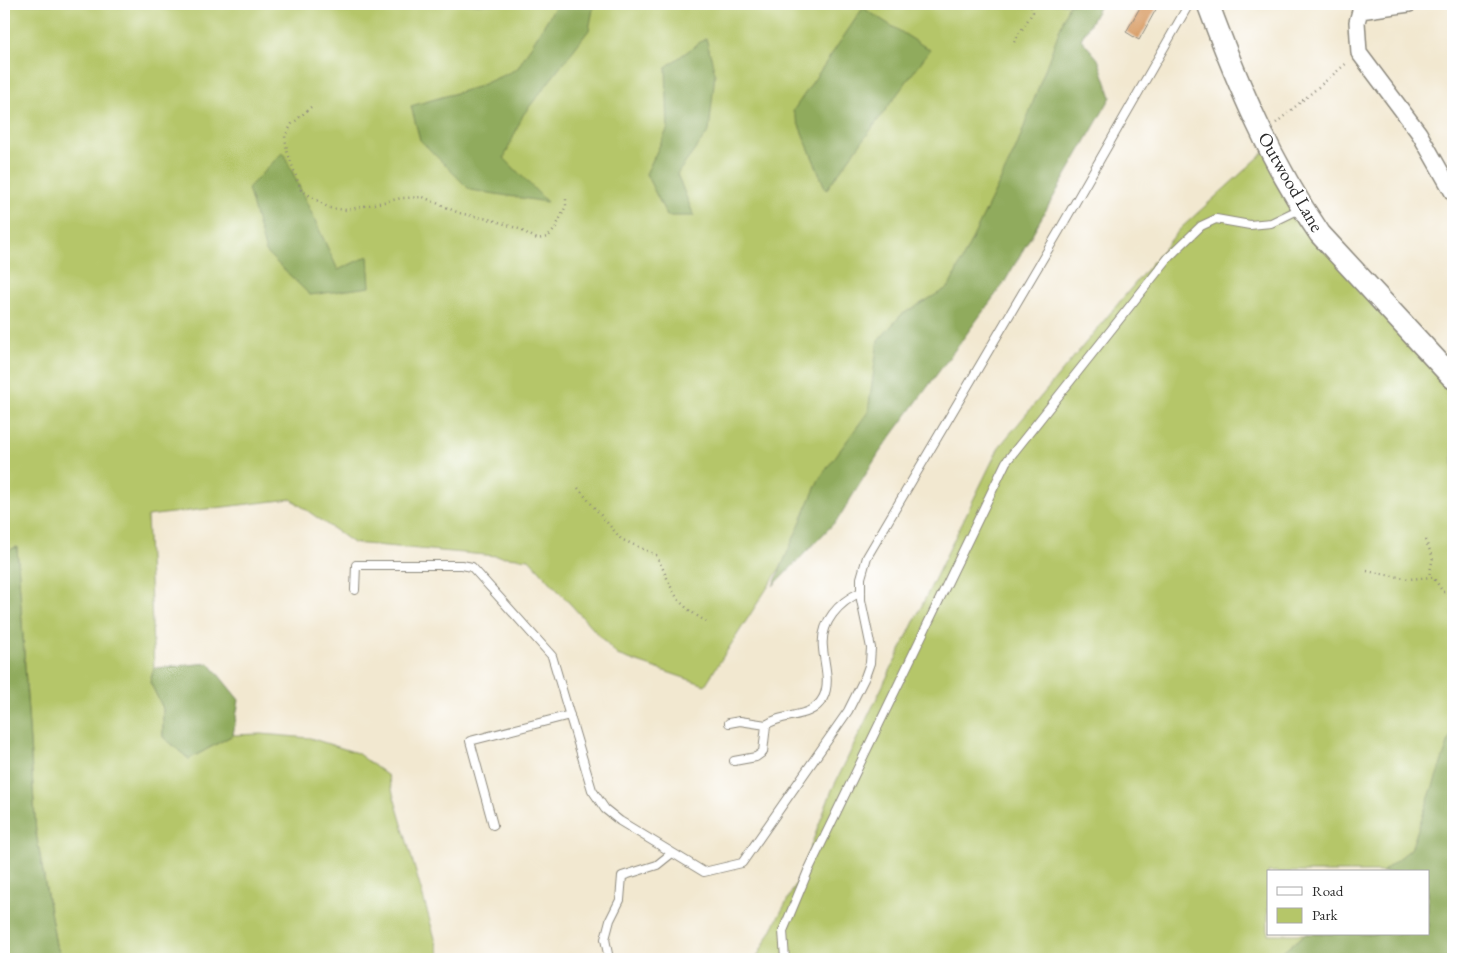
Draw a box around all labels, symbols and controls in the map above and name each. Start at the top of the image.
street label: Outwood Lane [1252,128,1330,236]
legend [1267,870,1430,936]
text: Road [1312,881,1344,900]
text: Park [1312,905,1339,924]

